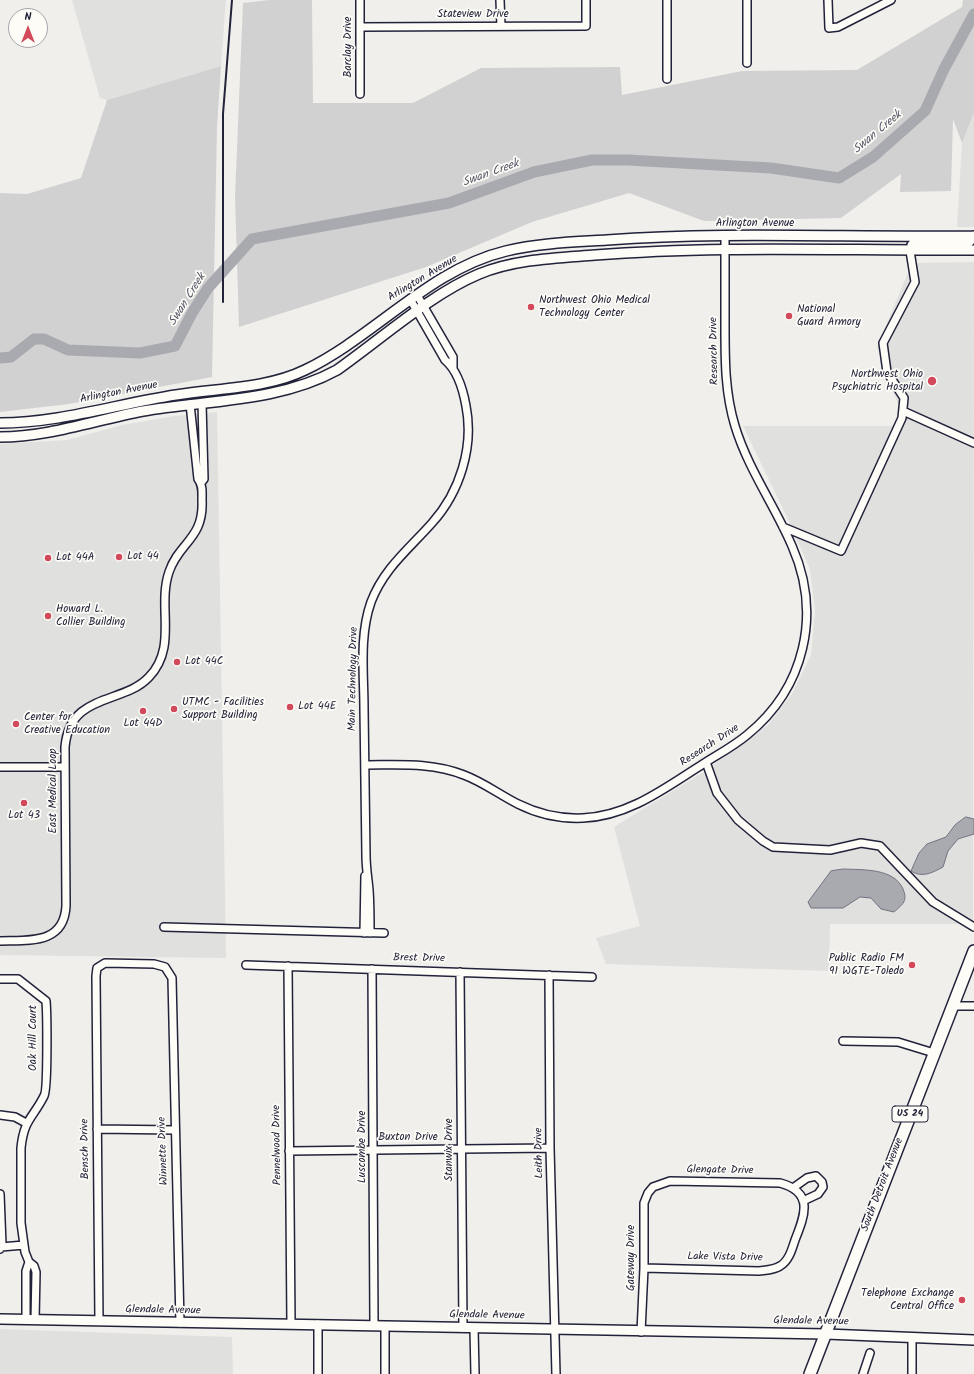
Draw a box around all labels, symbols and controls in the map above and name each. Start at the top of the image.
north arrow [8,8,48,48]
text: N [25,8,31,26]
street label: Stateview Drive [437,8,509,22]
street label: Barclay Drive [342,16,356,78]
water label: Swan Creek [851,109,905,157]
water label: Swan Creek [461,157,521,191]
street label: Arlington Avenue [716,217,794,231]
street label: Arlington Avenue [386,253,460,305]
water label: Swan Creek [166,271,210,329]
place label: Northwest Ohio Medical Technology Center [539,294,650,320]
marker: Northwest Ohio Medical Technology Center [526,302,536,312]
place label: National Guard Armory [797,303,861,329]
marker: National Guard Armory [784,311,794,321]
street label: Research Drive [708,317,722,385]
place label: Northwest Ohio Psychiatric Hospital [832,368,923,394]
marker: Northwest Ohio Psychiatric Hospital [926,375,938,387]
street label: Arlington Avenue [79,379,159,407]
place label: Lot 44 [127,550,159,564]
place label: Lot 44A [56,551,94,565]
marker: Lot 44 [114,552,124,562]
marker: Lot 44A [43,553,53,563]
place label: Howard L. Collier Building [56,603,125,629]
marker: Howard L. Collier Building [43,611,53,621]
street label: Main Technology Drive [346,627,362,731]
place label: Lot 44C [185,655,223,669]
marker: Lot 44C [172,657,182,667]
place label: UTMC - Facilities Support Building [182,696,264,722]
place label: Lot 44E [298,700,336,714]
marker: Lot 44E [285,702,295,712]
marker: UTMC - Facilities Support Building [169,704,179,714]
marker: Lot 44D [138,706,148,716]
place label: Center for Creative Education [24,711,110,737]
place label: Lot 44D [124,717,162,731]
marker: Center for Creative Education [11,719,21,729]
street label: Research Drive [678,722,742,770]
street label: East Medical Loop [47,748,61,834]
marker: Lot 43 [19,798,29,808]
place label: Lot 43 [8,809,40,823]
street label: Brest Drive [393,952,445,966]
place label: Public Radio FM 91 WGTE-Toledo [829,952,904,978]
marker: Public Radio FM 91 WGTE-Toledo [907,960,917,970]
street label: Oak Hill Court [27,1005,41,1071]
street label: Pennelwood Drive [271,1105,285,1185]
road number: US 24 [892,1106,928,1122]
street label: Luscombe Drive [356,1111,370,1183]
street label: Winnette Drive [156,1116,172,1186]
street label: Stanwix Drive [443,1118,457,1182]
street label: Bensch Drive [79,1119,93,1179]
street label: Leith Drive [533,1127,547,1179]
street label: Buxton Drive [378,1131,438,1145]
street label: South Detroit Avenue [859,1136,907,1234]
street label: Glengate Drive [686,1164,754,1178]
street label: Gateway Drive [625,1225,639,1291]
street label: Lake Vista Drive [687,1251,763,1265]
place label: Telephone Exchange Central Office [861,1287,954,1313]
marker: Telephone Exchange Central Office [957,1295,967,1305]
street label: Glendale Avenue [125,1304,201,1318]
street label: Glendale Avenue [449,1309,525,1323]
street label: Glendale Avenue [773,1315,849,1329]

